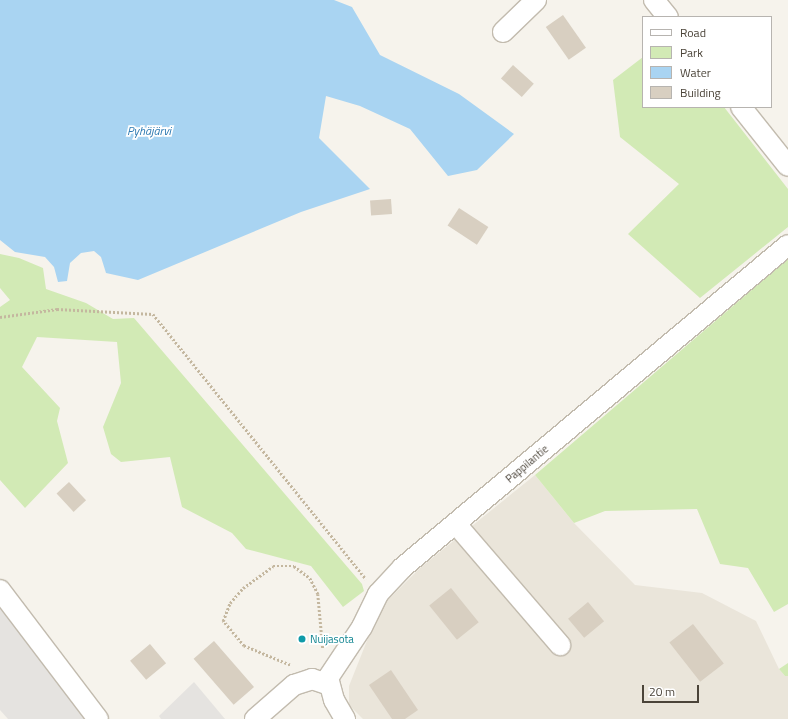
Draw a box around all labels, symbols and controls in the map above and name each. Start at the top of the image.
legend [642,16,772,108]
text: Road [680,23,706,42]
text: Park [680,43,703,62]
text: Water [680,63,711,82]
text: Building [680,83,721,102]
water label: Pyhäjärvi [127,124,171,138]
street label: Pappilantie [503,442,551,486]
place label: Nuijasota [310,632,354,646]
marker: Nuijasota [297,634,307,644]
scale bar [644,677,701,703]
text: 20 m [649,682,675,701]

